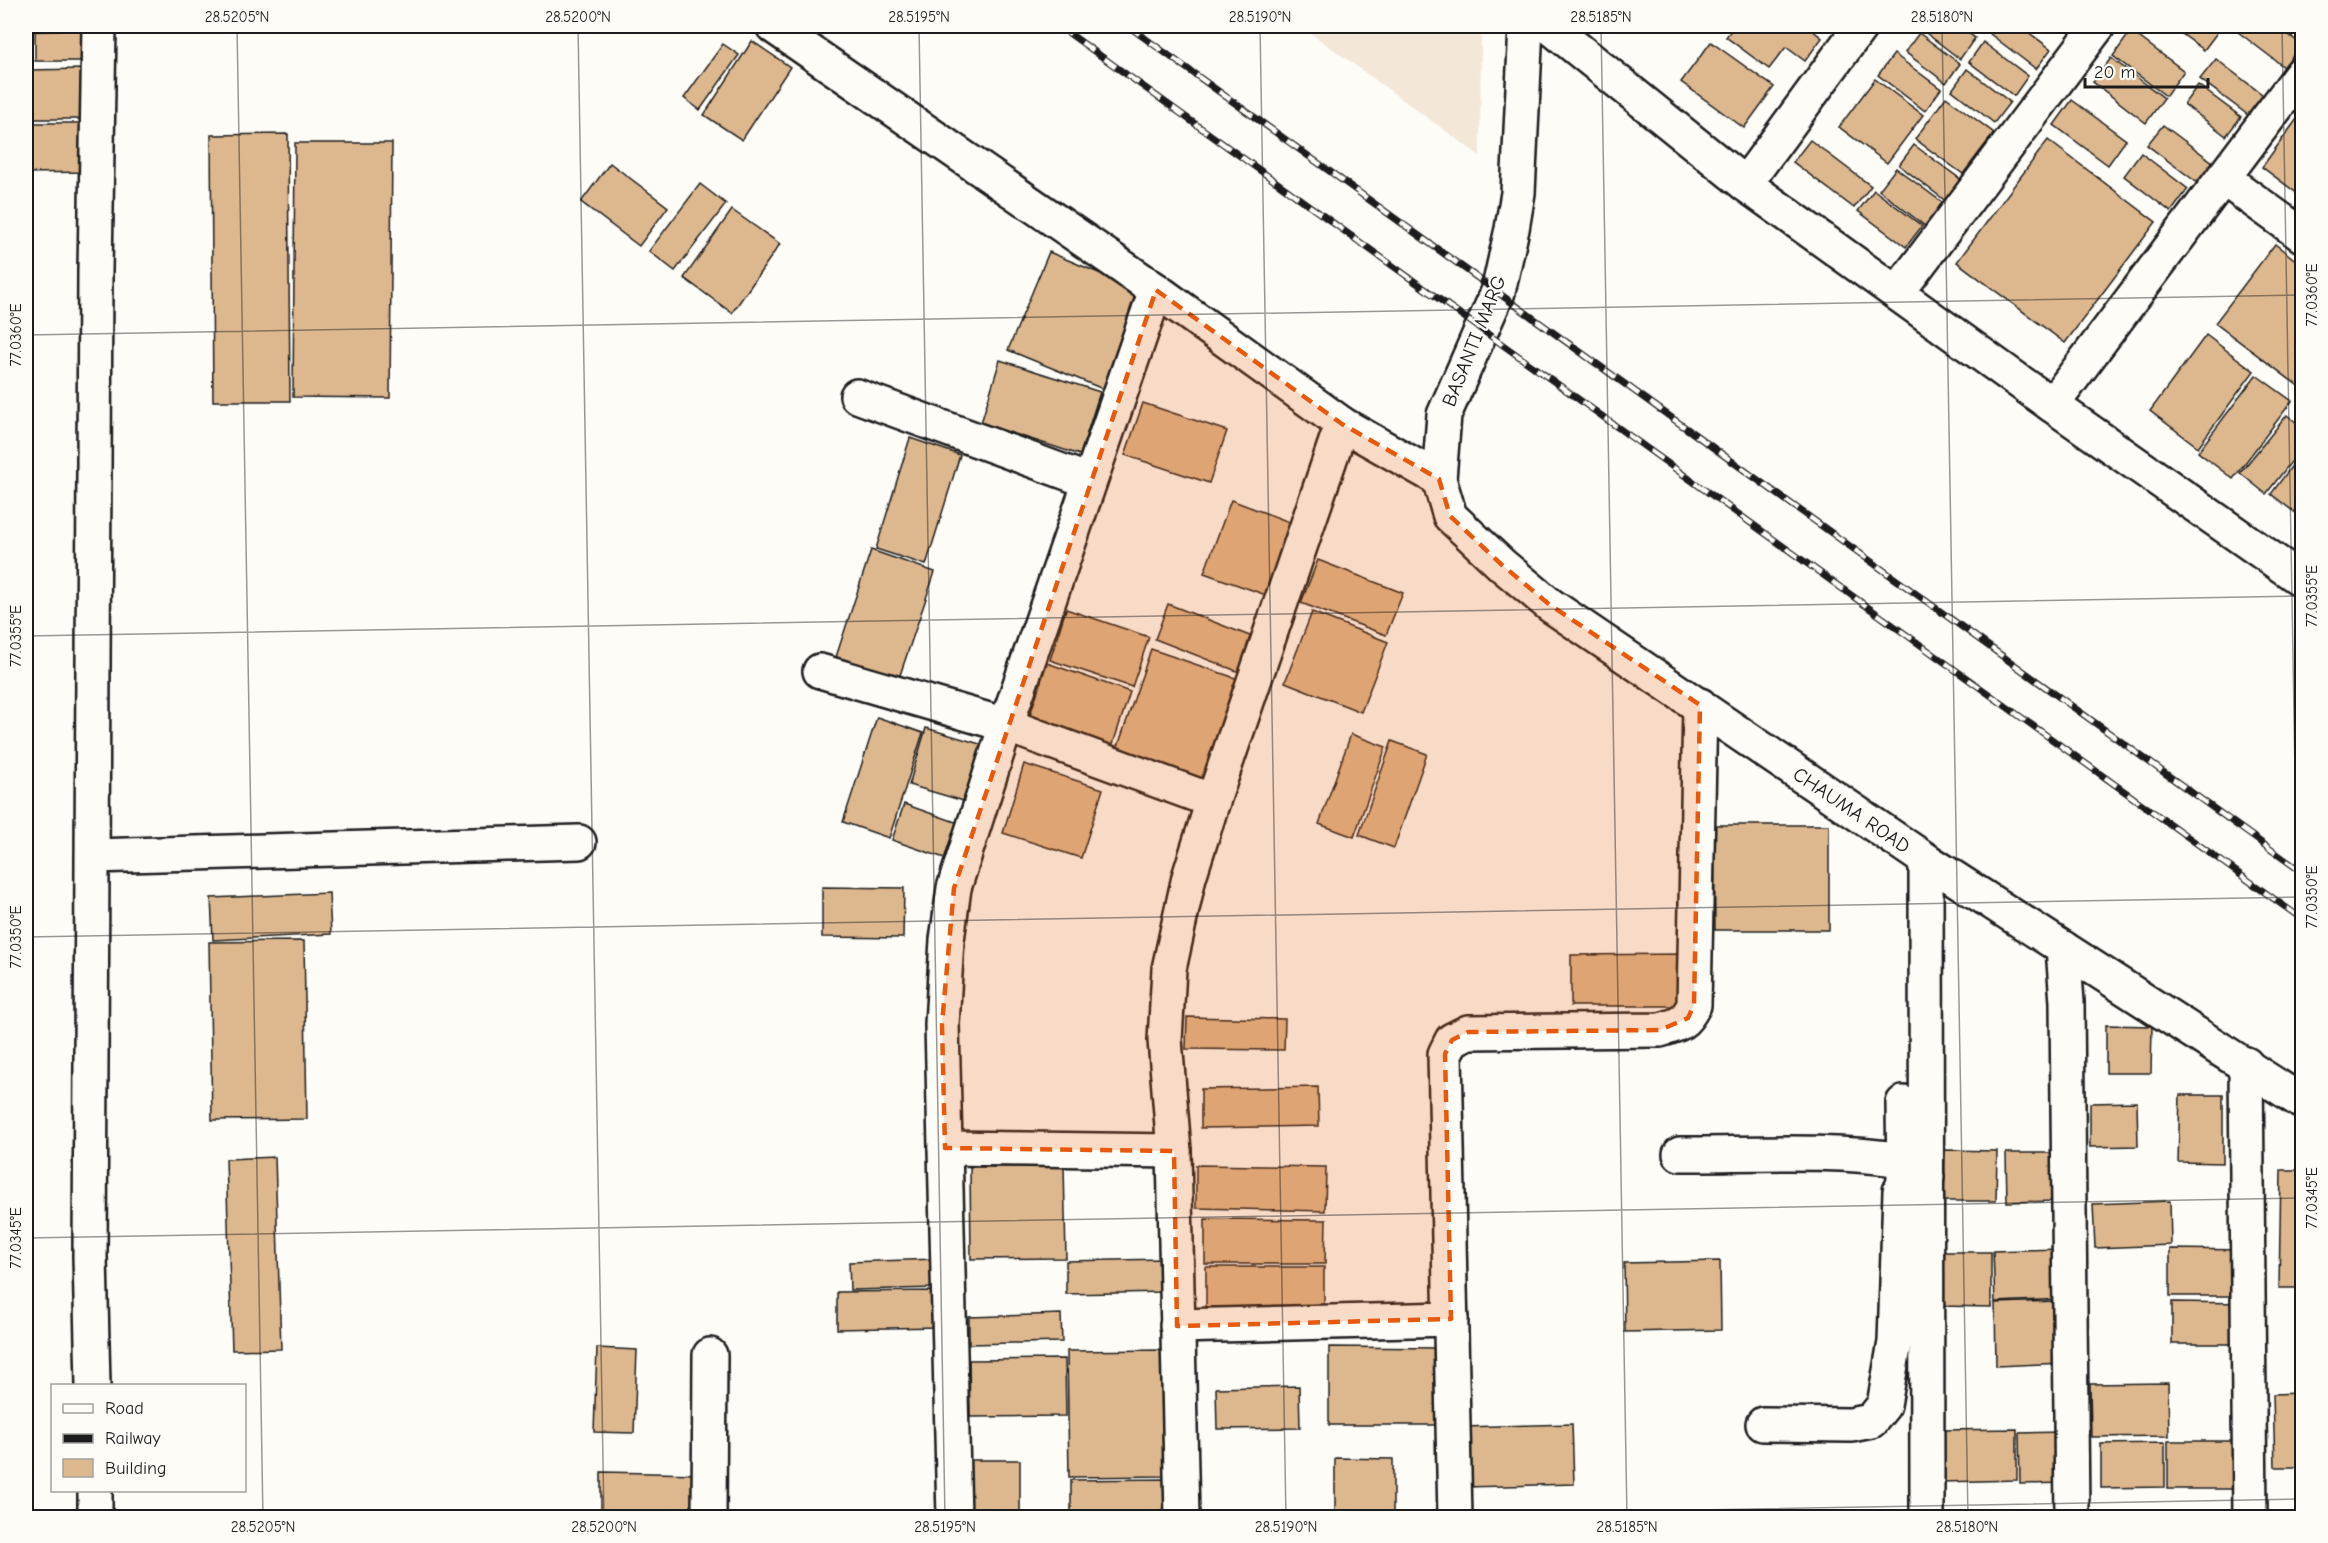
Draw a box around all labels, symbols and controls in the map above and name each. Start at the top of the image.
text: 28.5205°N [205,8,269,26]
text: 28.5200°N [545,8,611,26]
text: 28.5195°N [888,8,950,26]
text: 28.5190°N [1229,8,1291,26]
text: 28.5185°N [1570,8,1632,26]
text: 28.5180°N [1911,8,1973,26]
scale bar [2085,51,2208,89]
text: 20 m [2094,62,2135,83]
text: 77.0360°E [2303,263,2321,327]
street label: BASANTI MARG [1437,272,1511,410]
text: 77.0360°E [7,303,25,367]
text: 77.0355°E [2303,565,2321,627]
text: 77.0355°E [7,605,25,667]
street label: CHAUMA ROAD [1789,762,1915,857]
text: 77.0350°E [2303,865,2321,929]
text: 77.0350°E [7,905,25,969]
text: 77.0345°E [2303,1167,2321,1229]
text: 77.0345°E [7,1207,25,1269]
legend [51,1384,246,1492]
text: Road [105,1398,144,1419]
text: Railway [105,1428,162,1449]
text: Building [105,1458,167,1479]
text: 28.5205°N [231,1518,295,1536]
text: 28.5200°N [571,1518,637,1536]
text: 28.5195°N [914,1518,976,1536]
text: 28.5190°N [1255,1518,1317,1536]
text: 28.5185°N [1596,1518,1658,1536]
text: 28.5180°N [1936,1518,1998,1536]

